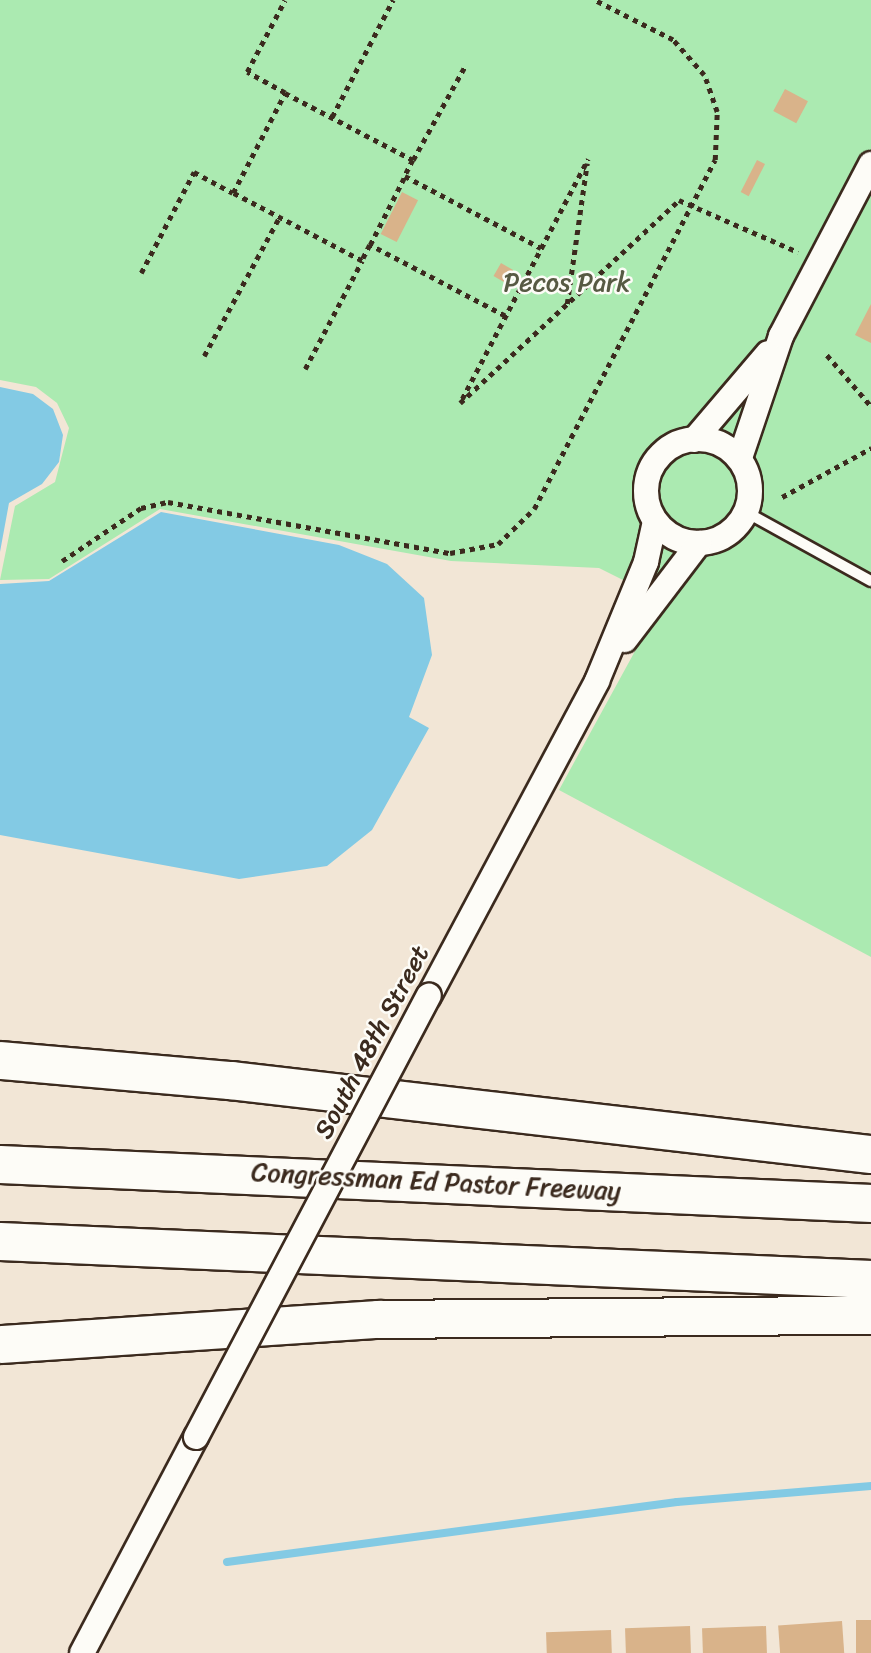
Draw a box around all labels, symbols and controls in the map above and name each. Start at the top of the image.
park label: Pecos Park [503,267,631,299]
street label: South 48th Street [308,940,436,1144]
street label: Congressman Ed Pastor Freeway [249,1157,623,1207]

